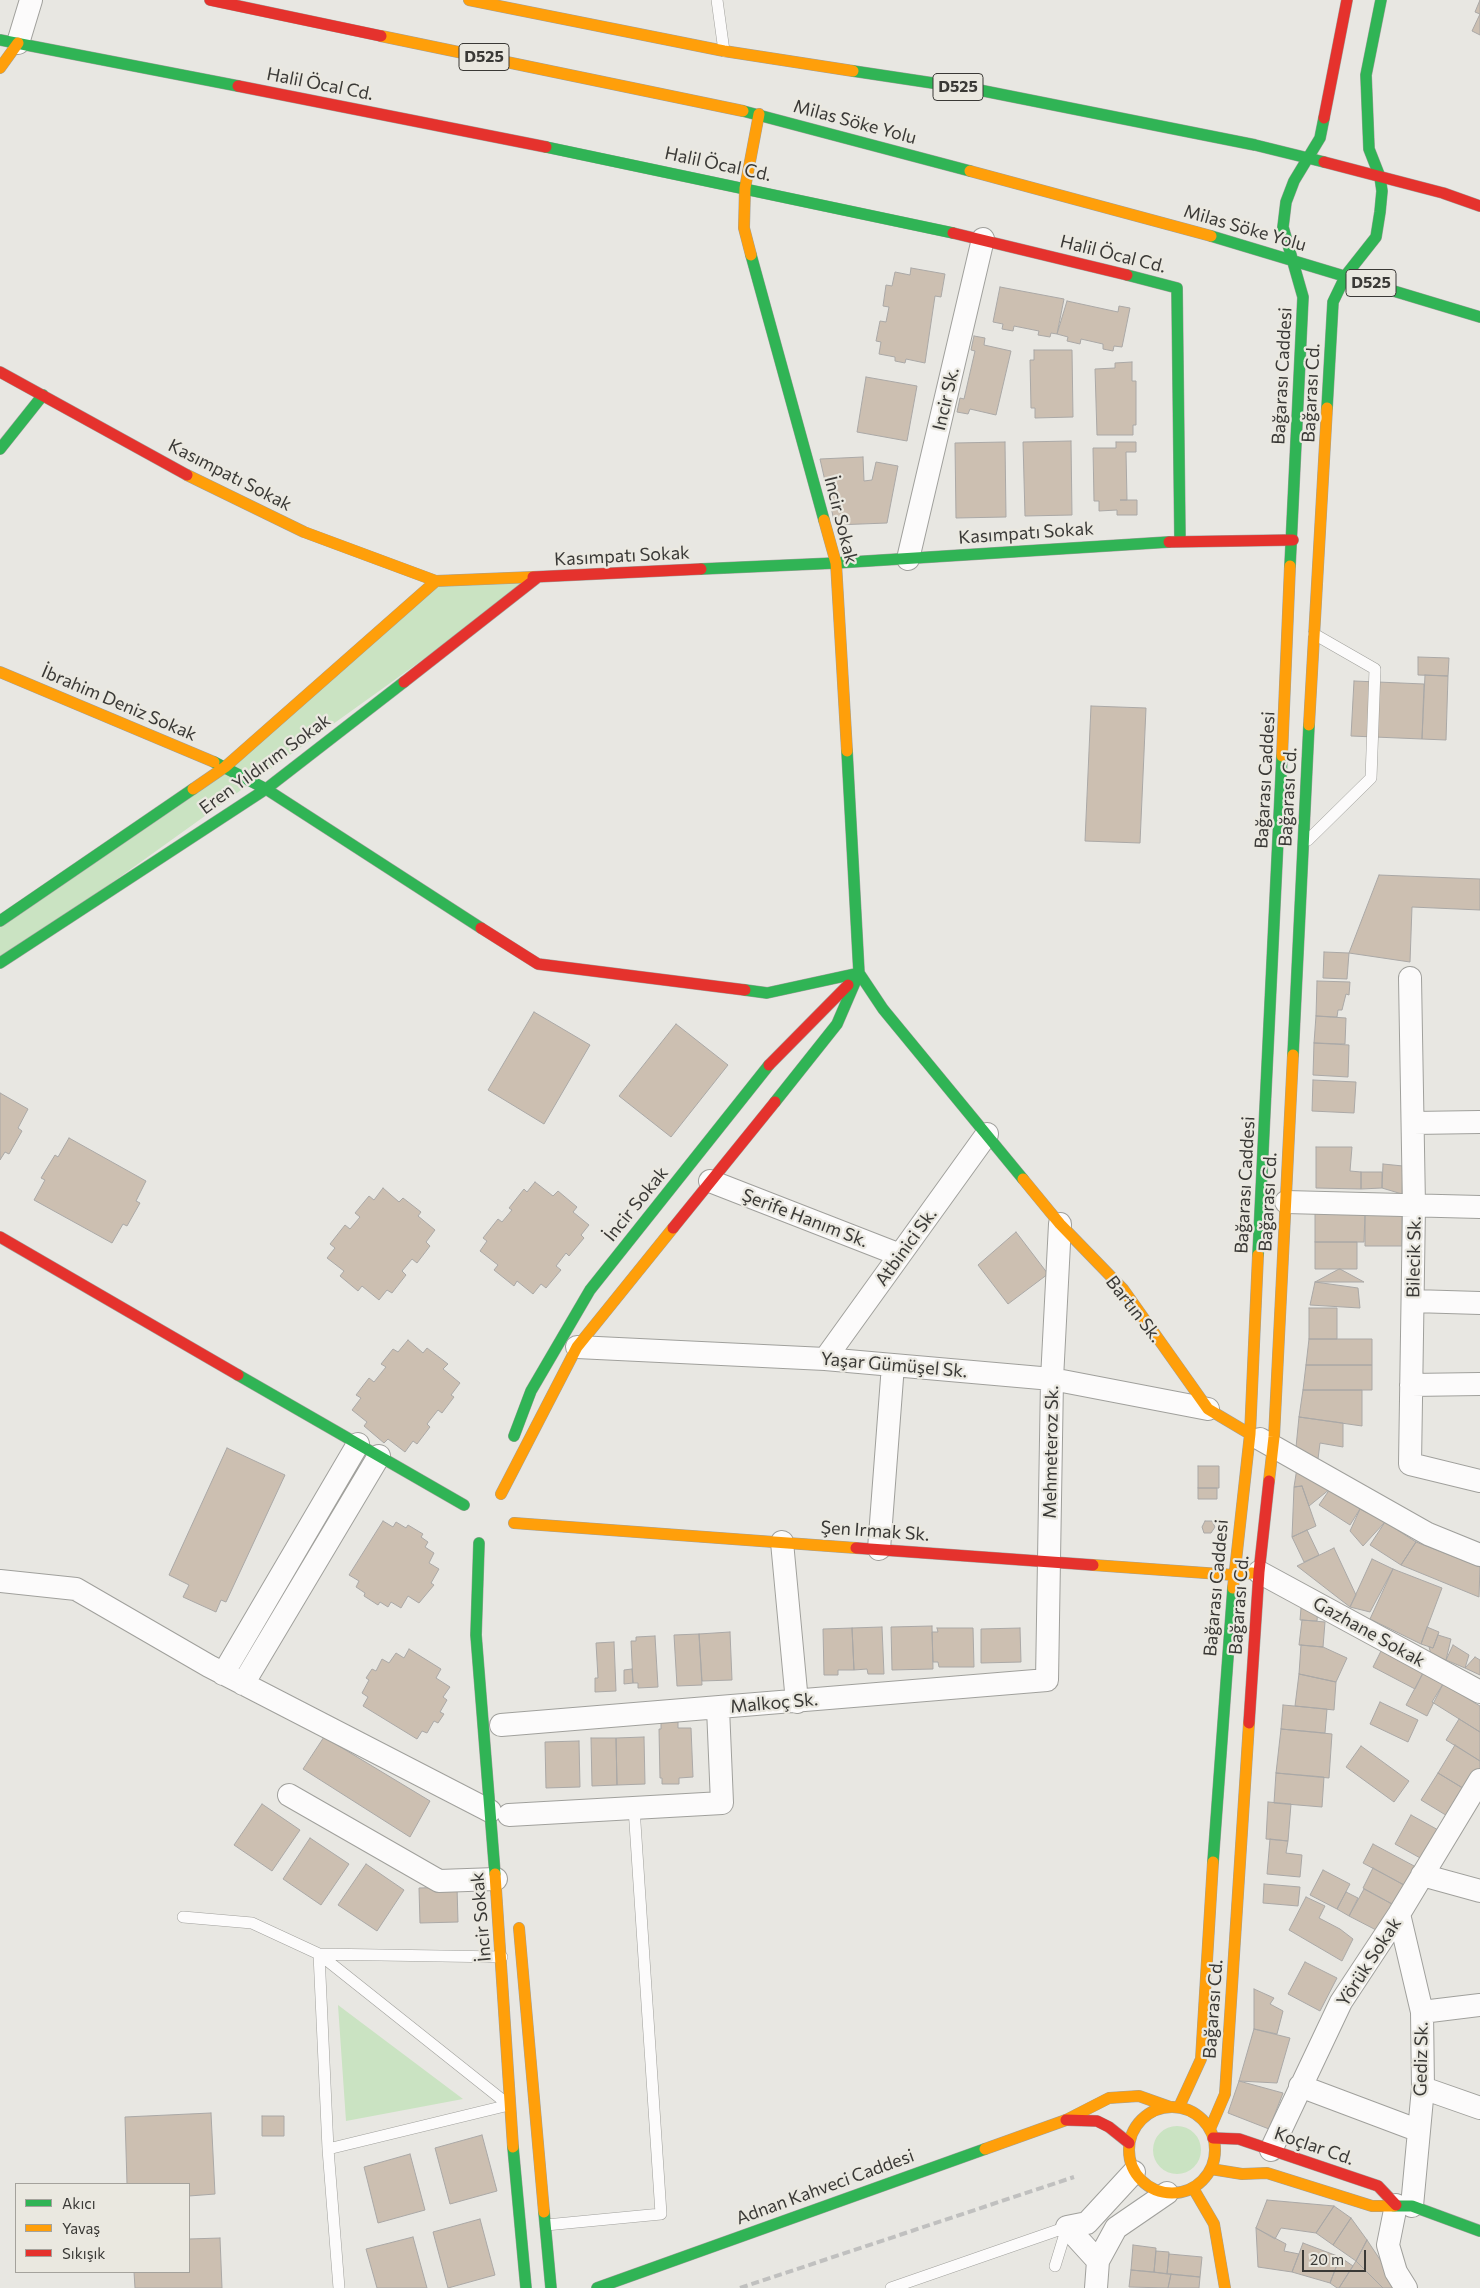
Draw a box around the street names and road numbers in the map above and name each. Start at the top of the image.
road number: D525 [459,44,509,70]
street label: Halil Öcal Cd. [265,63,375,105]
road number: D525 [933,74,983,100]
street label: Milas Söke Yolu [791,95,919,149]
street label: Halil Öcal Cd. [663,142,773,186]
street label: Milas Söke Yolu [1181,200,1309,256]
street label: Halil Öcal Cd. [1058,230,1168,278]
road number: D525 [1346,270,1396,296]
street label: Bağarası Caddesi [1268,307,1296,445]
street label: Bağarası Cd. [1298,343,1324,443]
street label: Incir Sk. [928,365,964,433]
street label: Kasımpatı Sokak [165,435,295,515]
street label: İncir Sokak [820,474,862,566]
street label: Kasımpatı Sokak [958,517,1094,549]
street label: Kasımpatı Sokak [554,542,690,570]
street label: İbrahim Deniz Sokak [38,661,200,745]
street label: Eren Yıldırım Sokak [195,709,335,819]
street label: Bağarası Caddesi [1251,711,1279,849]
street label: Bağarası Cd. [1275,747,1301,847]
street label: Bağarası Caddesi [1231,1116,1259,1254]
street label: Bağarası Cd. [1255,1152,1281,1252]
street label: İncir Sokak [599,1162,673,1246]
street label: Şerife Hanım Sk. [739,1184,871,1252]
street label: Atbinici Sk. [871,1204,941,1290]
street label: Bilecik Sk. [1402,1216,1426,1298]
street label: Bartın Sk. [1101,1271,1167,1347]
street label: Yaşar Gümüşel Sk. [820,1348,968,1382]
street label: Mehmeteroz Sk. [1039,1385,1063,1519]
street label: Şen Irmak Sk. [820,1516,930,1546]
street label: Bağarası Caddesi [1199,1519,1233,1657]
street label: Bağarası Cd. [1225,1555,1253,1655]
street label: Gazhane Sokak [1309,1592,1429,1672]
street label: Malkoç Sk. [729,1688,819,1718]
street label: İncir Sokak [466,1871,496,1963]
street label: Yörük Sokak [1332,1913,1406,2011]
street label: Bağarası Cd. [1199,1959,1227,2059]
street label: Gediz Sk. [1410,2021,1432,2097]
street label: Koçlar Cd. [1271,2122,1357,2170]
street label: Adnan Kahveci Caddesi [733,2145,917,2229]

